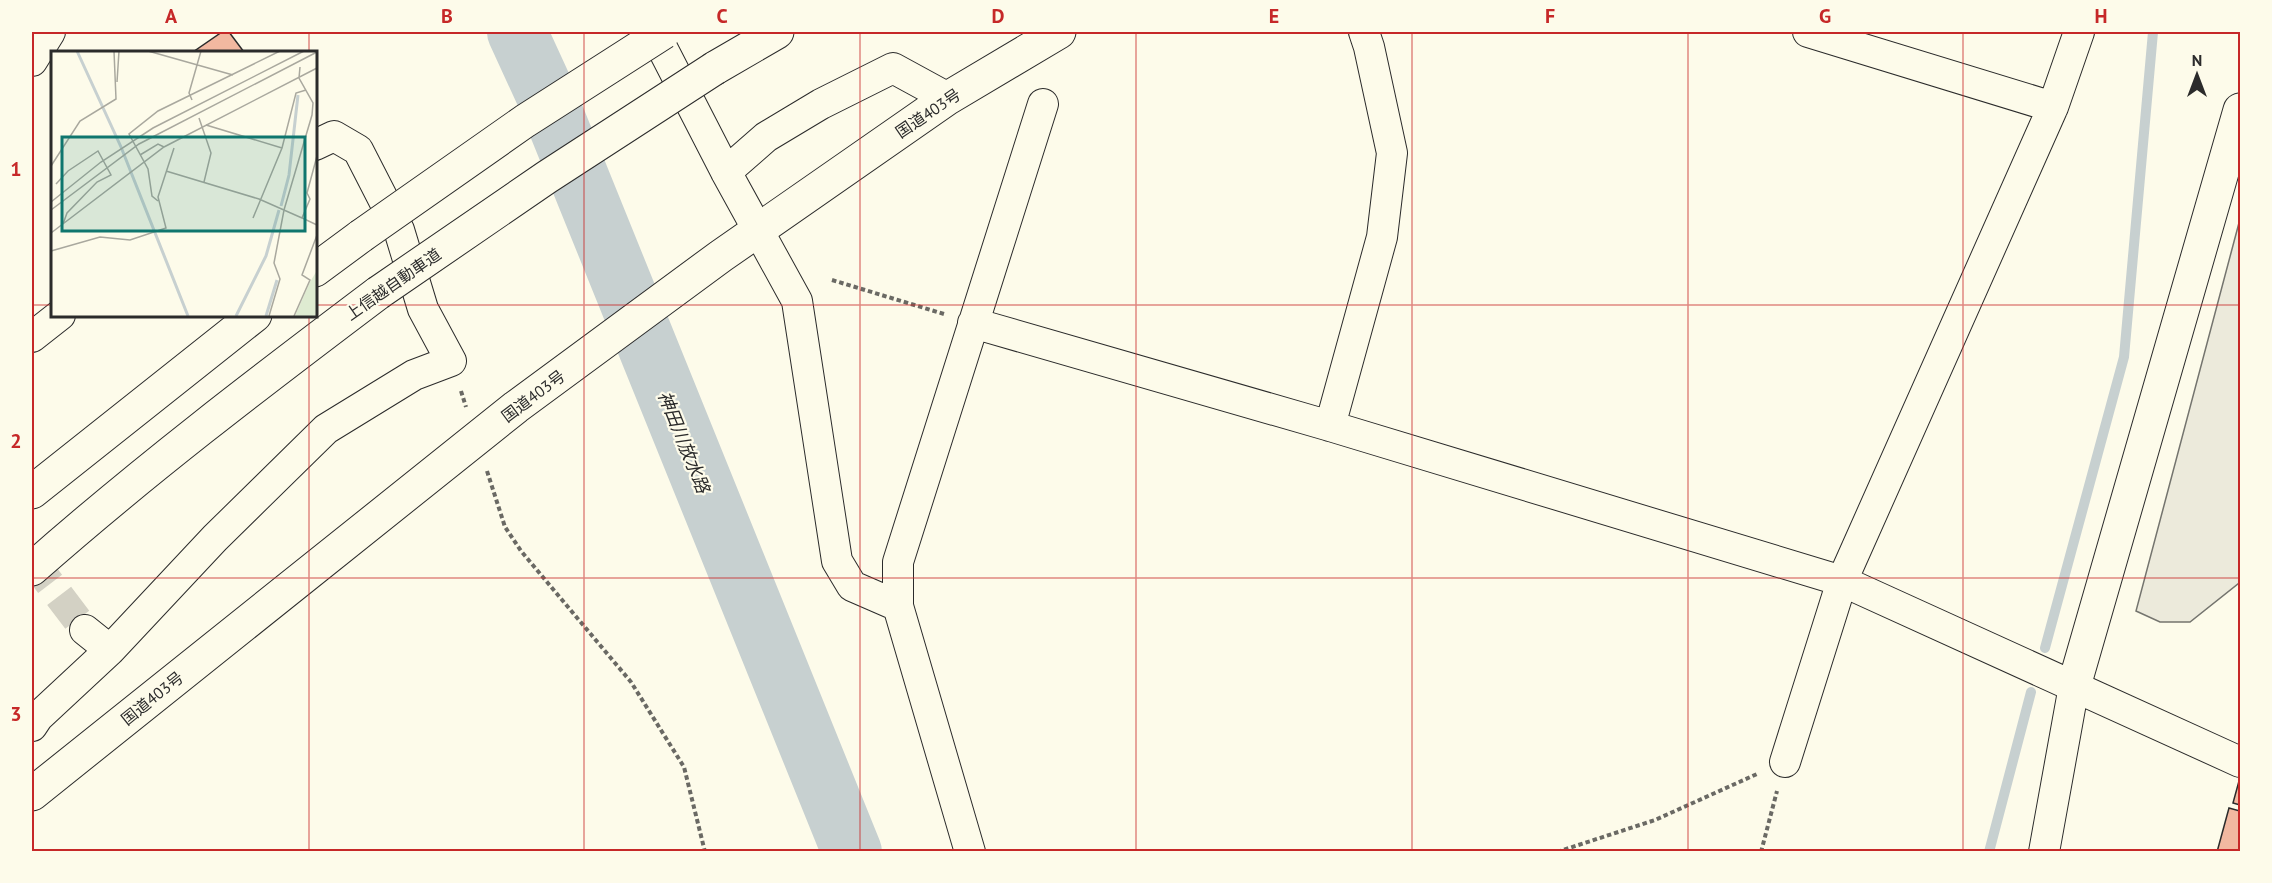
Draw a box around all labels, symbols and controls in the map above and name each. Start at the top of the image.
text: A [165,3,178,29]
text: B [441,3,453,29]
text: C [716,3,728,29]
text: D [992,3,1005,29]
text: E [1269,3,1279,29]
text: F [1545,3,1555,29]
text: G [1819,3,1831,29]
text: H [2094,3,2108,29]
north arrow [2167,45,2227,105]
text: N [2192,50,2202,70]
inset map [51,51,316,316]
street label: 国道403号 [892,84,964,142]
text: 1 [10,156,22,182]
street label: 上信越自動車道 [341,244,445,324]
street label: 国道403号 [497,366,569,426]
water label: 神田川放水路 [653,388,716,498]
text: 2 [10,428,22,454]
street label: 国道403号 [117,667,187,729]
text: 3 [10,701,22,727]

